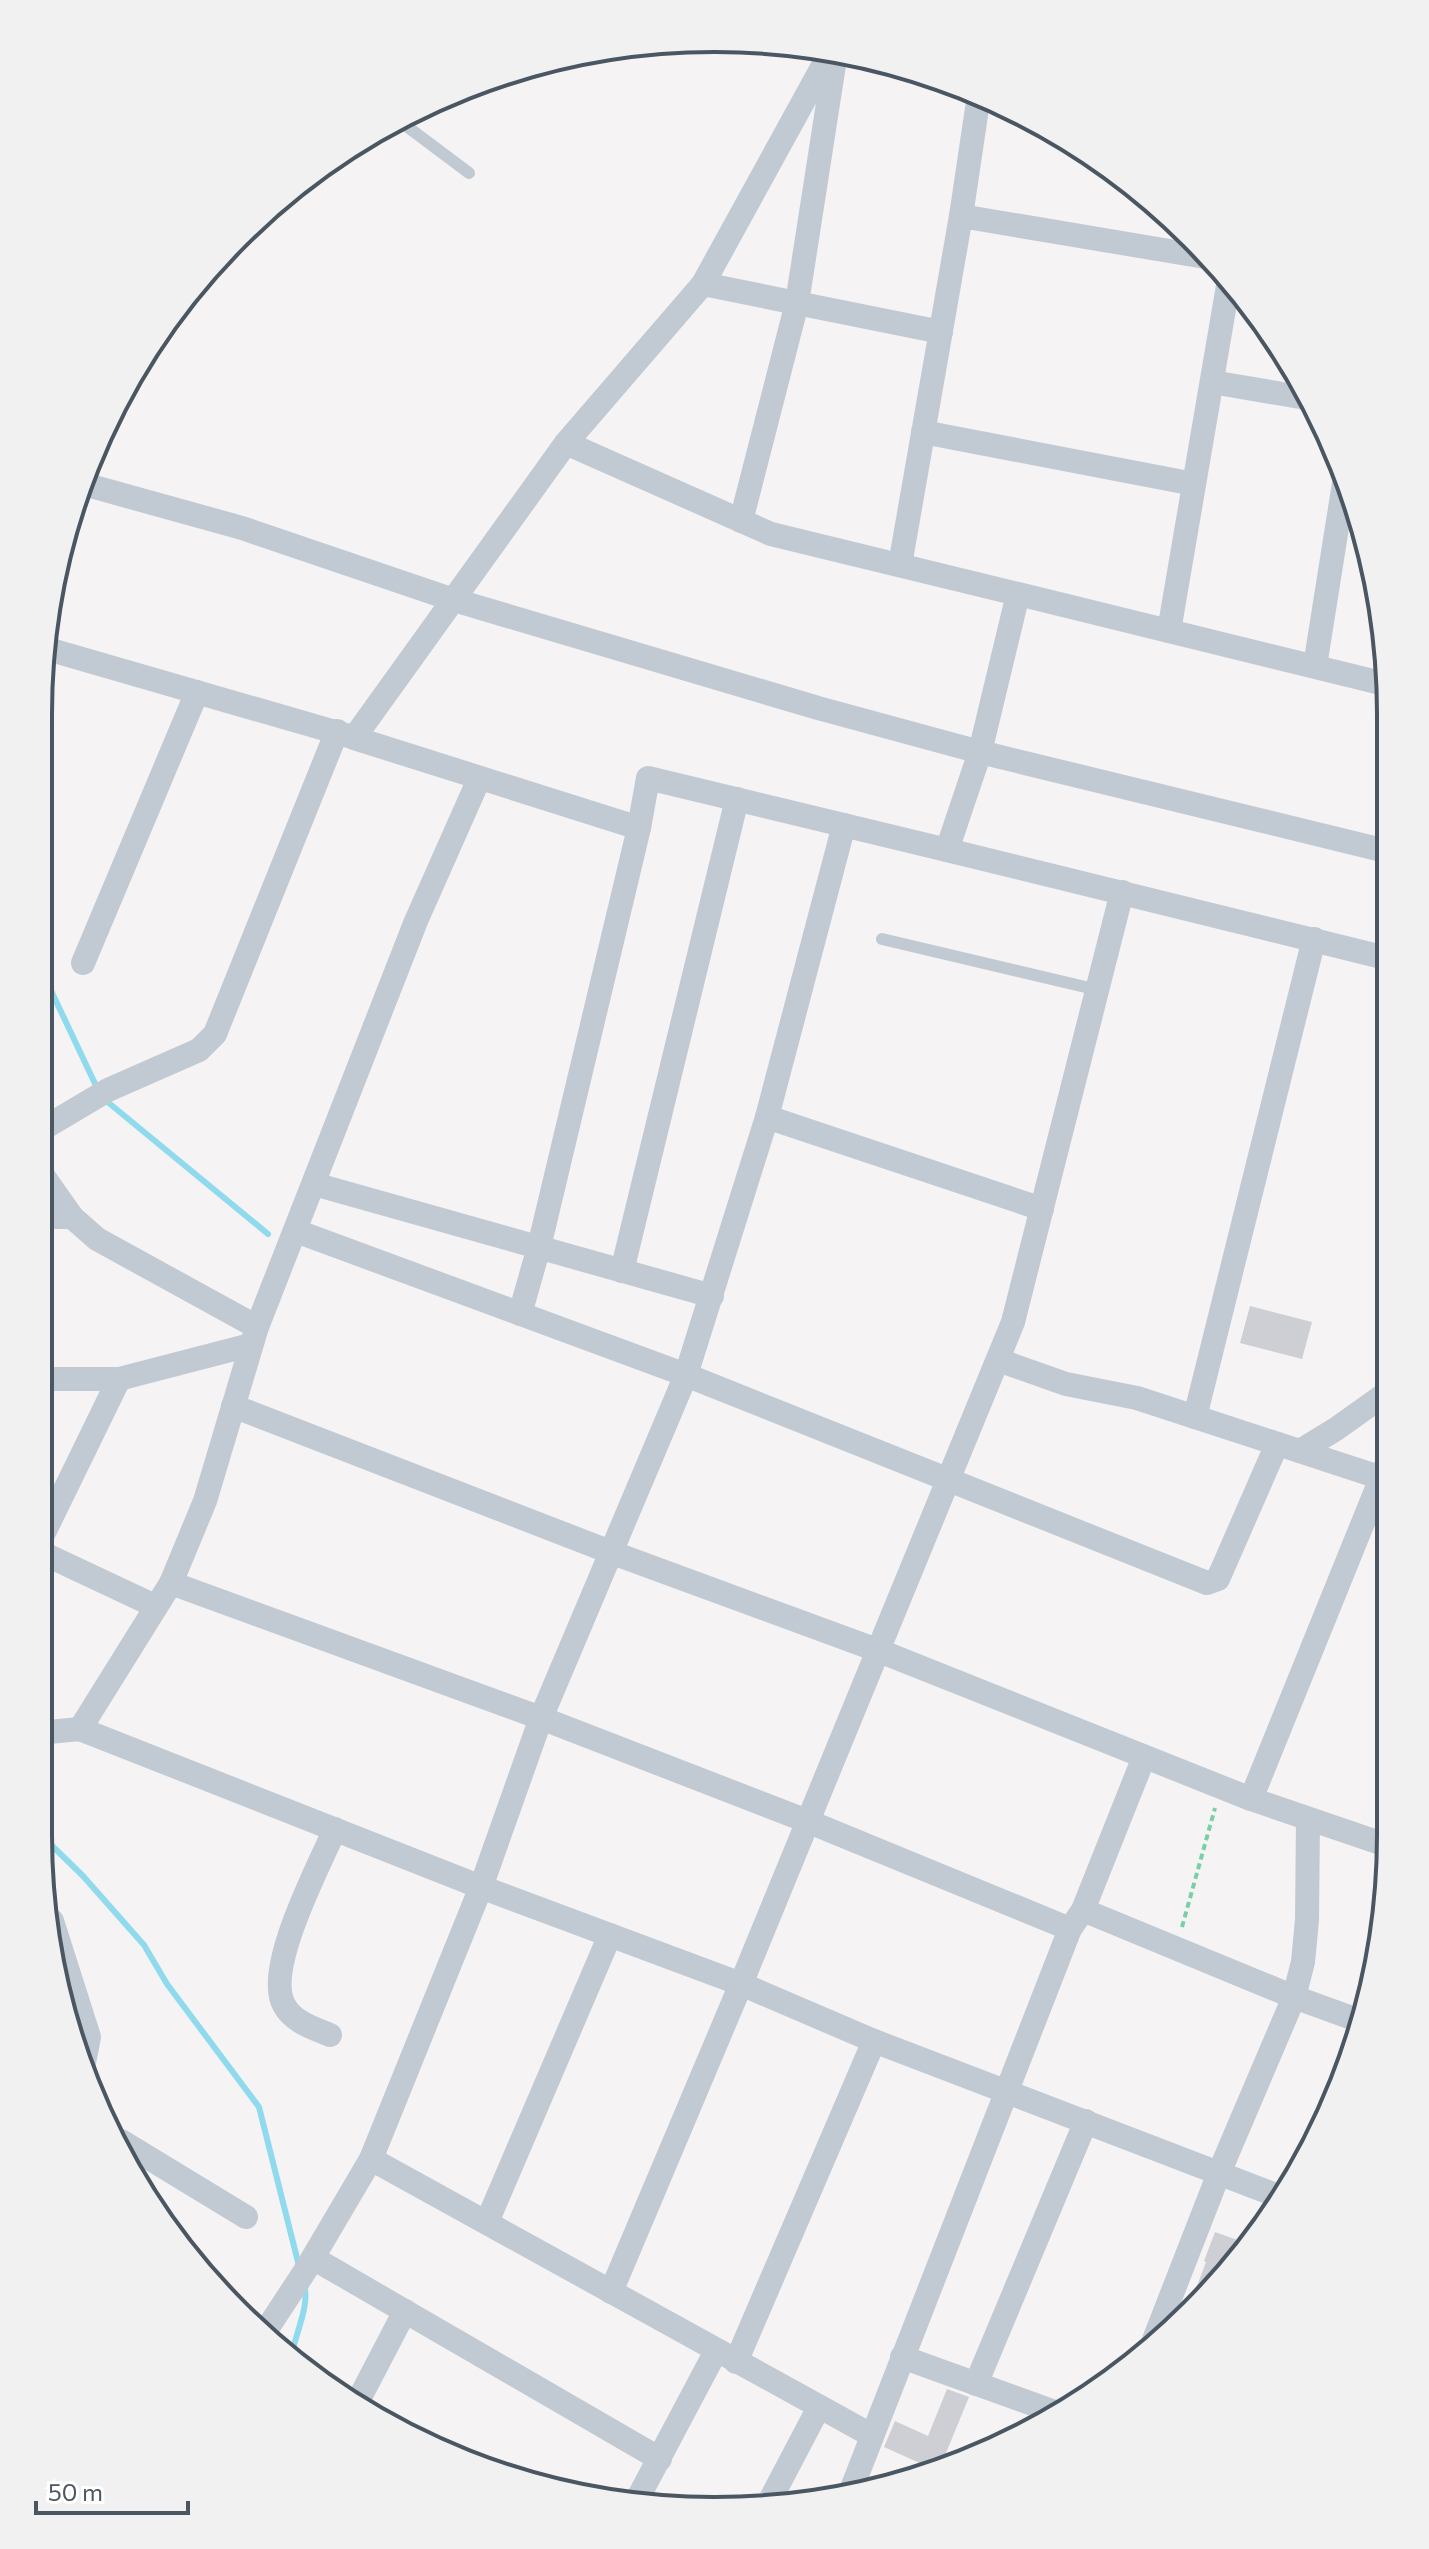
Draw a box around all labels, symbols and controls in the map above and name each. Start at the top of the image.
scale bar [36,2465,188,2515]
text: 50 m [48,2477,103,2506]

